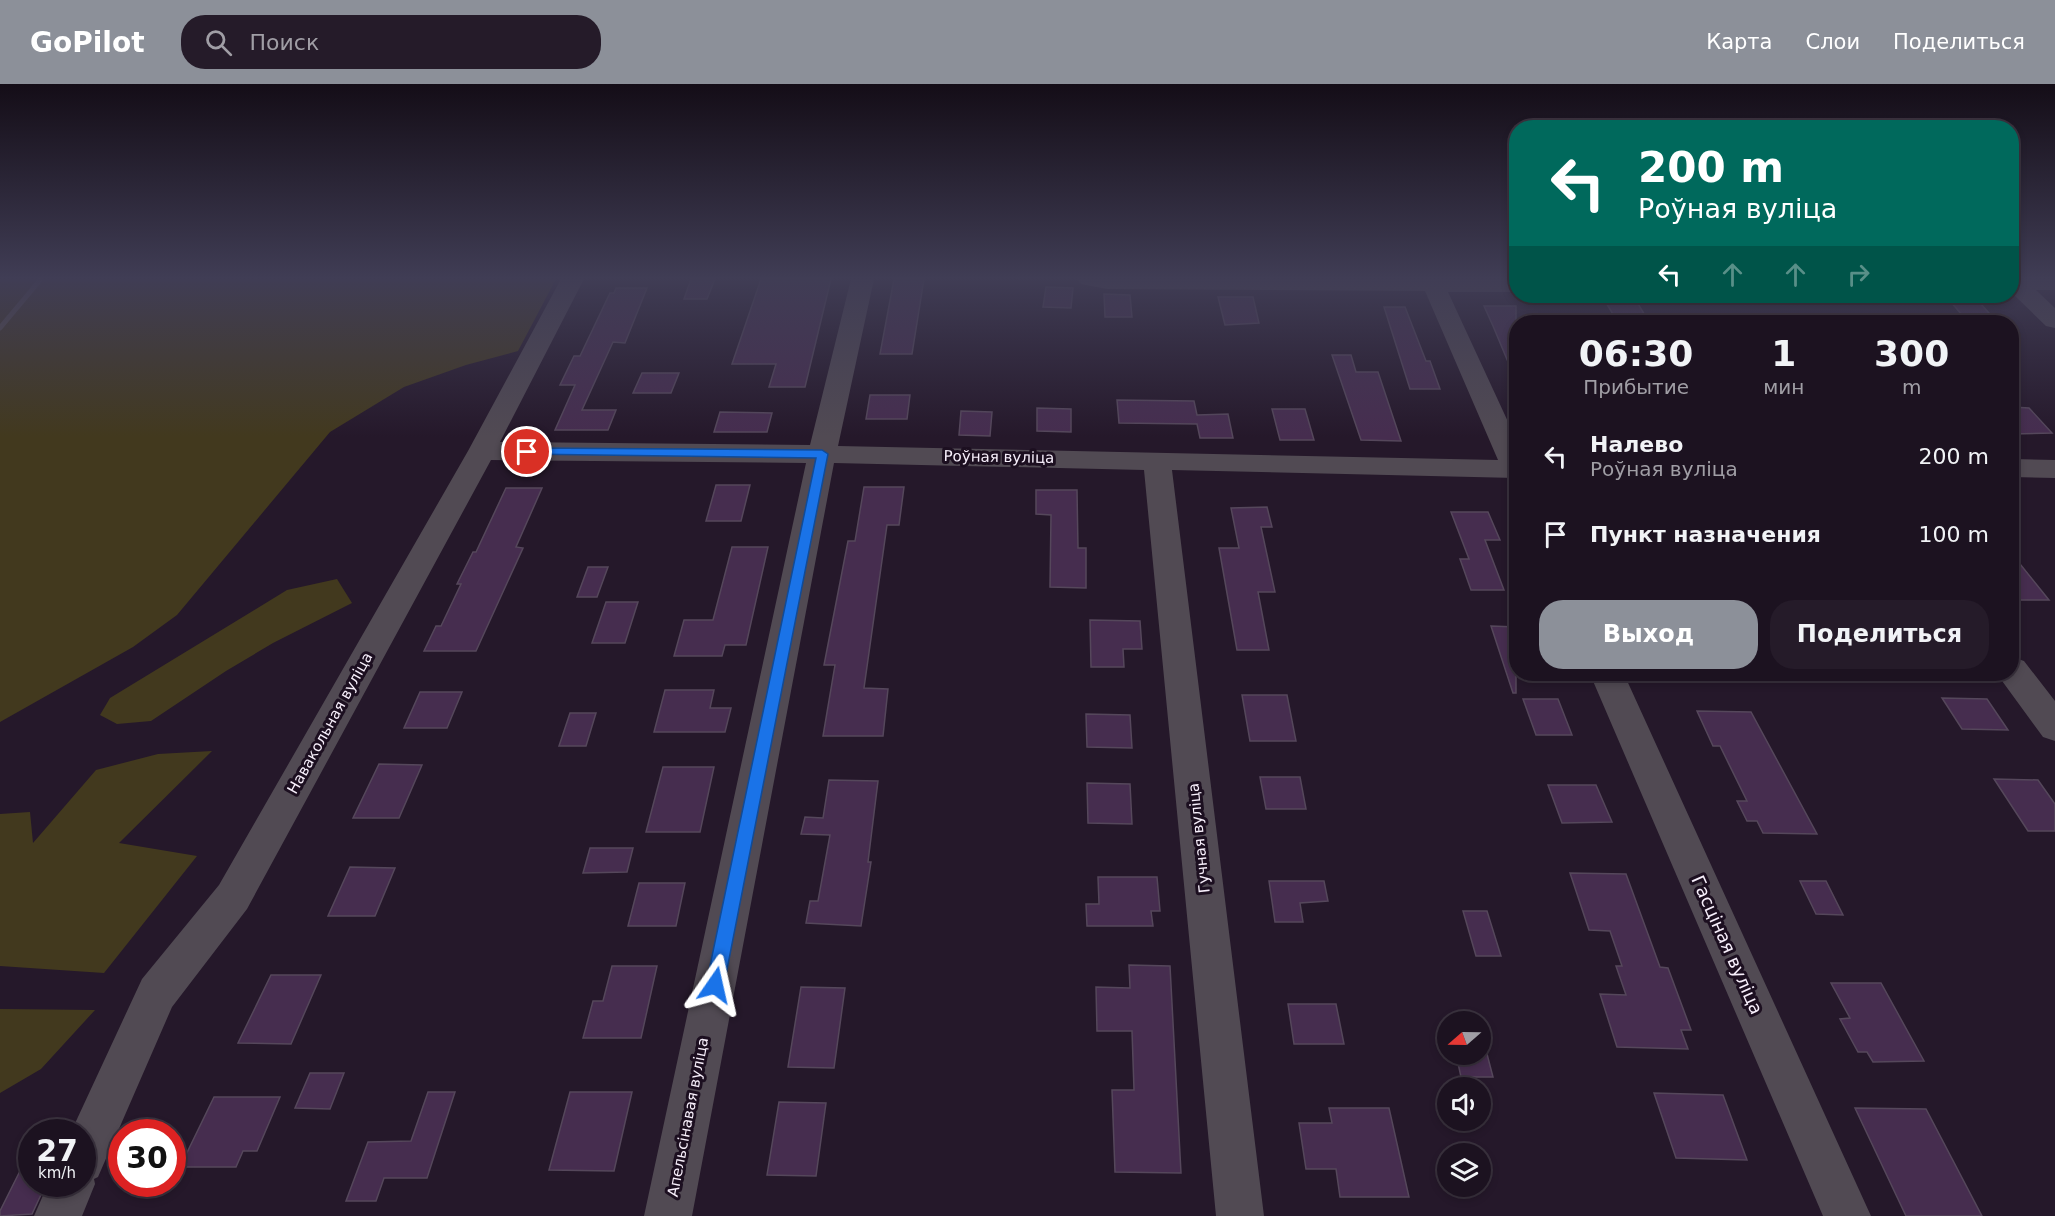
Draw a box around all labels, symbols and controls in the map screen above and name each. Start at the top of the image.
search box [181,15,601,69]
text: GoPilot [30,26,145,59]
icon: search [202,26,235,59]
text: Поиск [250,30,319,55]
text: Карта [1706,30,1772,54]
text: Слои [1805,30,1860,54]
text: Поделиться [1893,30,2025,54]
text: 200 m [1638,143,1784,192]
icon: left [1539,144,1617,222]
text: Роўная вуліца [1638,193,1837,224]
icon: left [1653,258,1686,291]
icon: ahead [1716,258,1749,291]
icon: ahead [1779,258,1812,291]
icon: right [1842,258,1875,291]
text: 06:30 [1579,333,1693,374]
text: 1 [1771,333,1796,374]
text: 300 [1874,333,1949,374]
text: Прибытие [1583,375,1689,399]
text: мин [1763,375,1804,399]
text: m [1902,375,1921,399]
pin [501,426,552,477]
text: Налево [1590,432,1683,457]
icon: arrive [510,435,543,468]
icon: left [1539,440,1572,473]
text: 200 m [1919,444,1989,469]
street label: Роўная вуліца [943,447,1055,467]
text: Роўная вуліца [1590,457,1738,481]
icon: arrive [1539,518,1572,551]
text: Пункт назначения [1590,522,1821,547]
text: 100 m [1919,522,1989,547]
button: Выход [1539,600,1758,669]
button: Поделиться [1770,600,1989,669]
street label: Навакольная вуліца [284,649,376,797]
street label: Гучная вуліца [1184,782,1214,894]
street label: Гасціная вуліца [1687,872,1767,1017]
position arrow [683,953,747,1017]
north arrow [1437,1011,1491,1065]
map controls [1437,1011,1491,1197]
street label: Апельсінавая вуліца [664,1036,712,1198]
button: sound [1437,1077,1491,1131]
speed limit sign: 30 [108,1119,186,1197]
text: 27 [36,1133,78,1168]
button: layers [1437,1143,1491,1197]
text: km/h [38,1164,76,1182]

